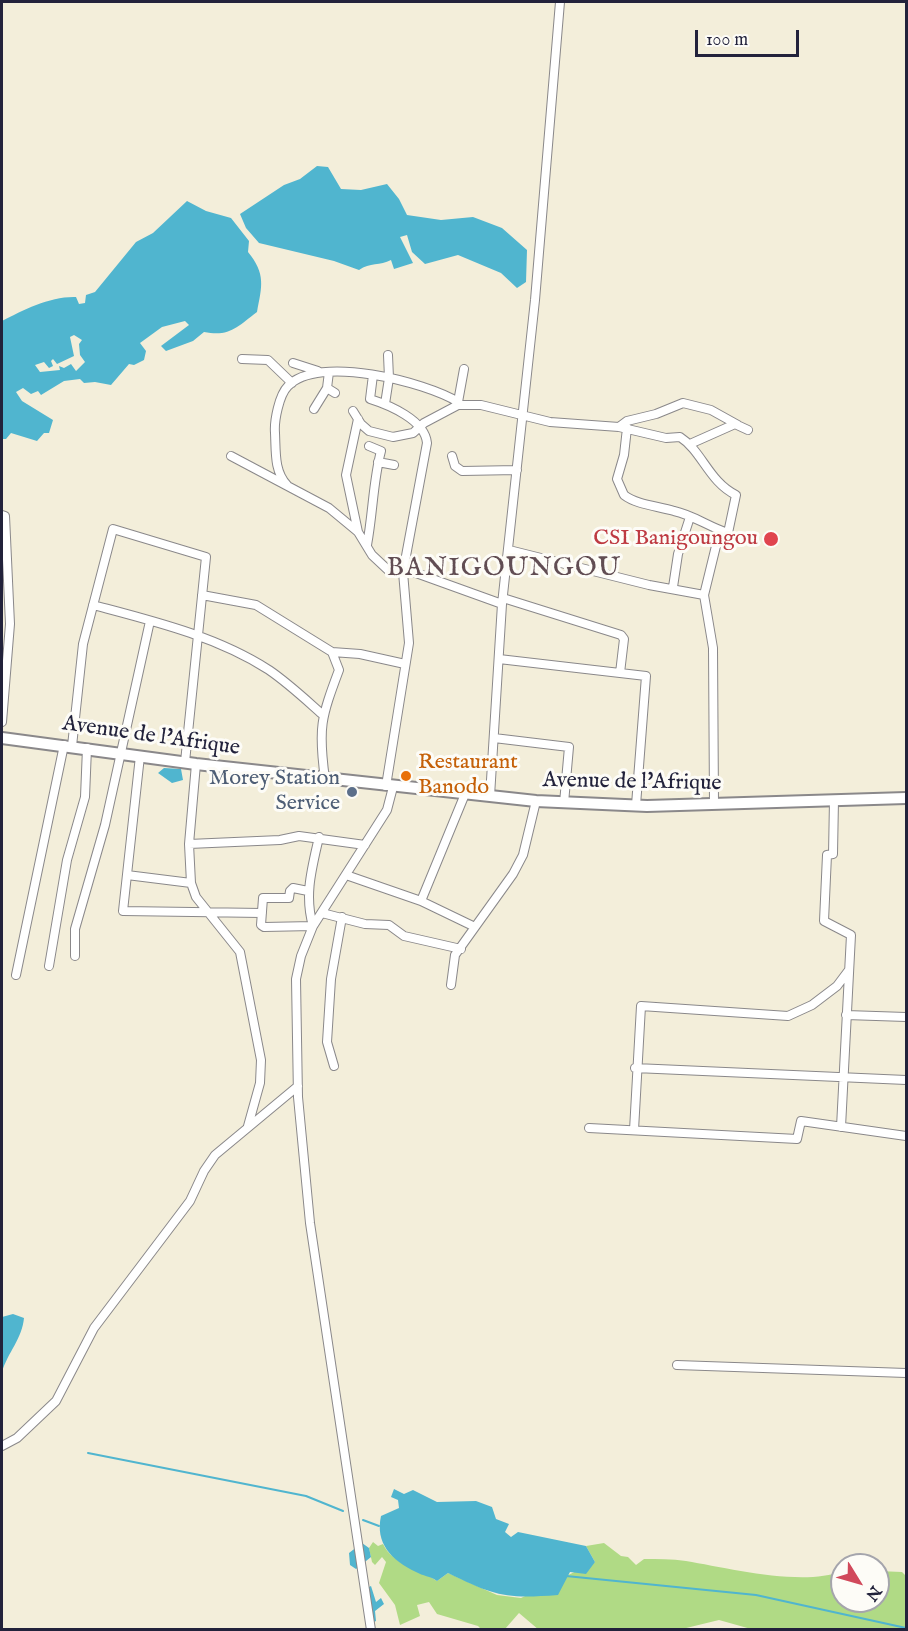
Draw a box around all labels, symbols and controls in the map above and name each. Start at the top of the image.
scale bar [698,18,802,56]
text: 100 m [706,29,748,52]
place label: CSI Banigoungou [593,526,758,552]
marker: CSI Banigoungou [762,530,780,548]
district label: BANIGOUNGOU [387,554,621,586]
street label: Avenue de l'Afrique [61,711,241,763]
place label: Restaurant Banodo [418,750,518,802]
place label: Morey Station Service [209,766,340,818]
street label: Avenue de l'Afrique [542,768,722,798]
marker: Restaurant Banodo [399,769,413,783]
marker: Morey Station Service [345,785,359,799]
north arrow [830,1553,890,1613]
text: N [861,1581,885,1604]

